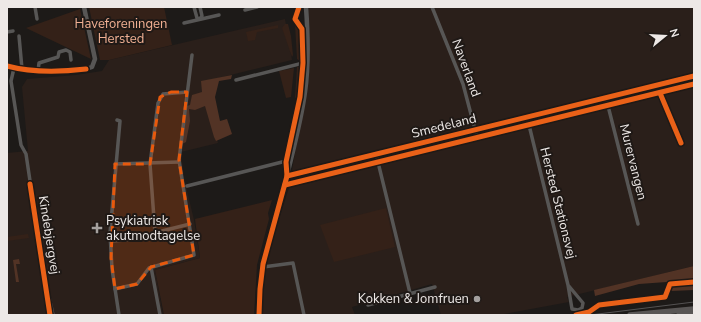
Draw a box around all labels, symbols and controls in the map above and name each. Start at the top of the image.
park label: Haveforeningen Hersted [75,15,167,48]
north arrow [645,16,685,56]
text: N [666,27,682,39]
street label: Naverland [447,37,485,99]
street label: Smedeland [410,109,478,143]
street label: Murervangen [615,122,651,202]
street label: Hersted Stationsvej [535,145,581,261]
street label: Kindebjergvej [34,194,64,276]
place label: Psykiatrisk akutmodtagelse [106,212,200,245]
marker: Psykiatrisk akutmodtagelse [91,222,103,234]
place label: Kokken & Jomfruen [358,290,469,308]
marker: Kokken & Jomfruen [472,294,482,304]

